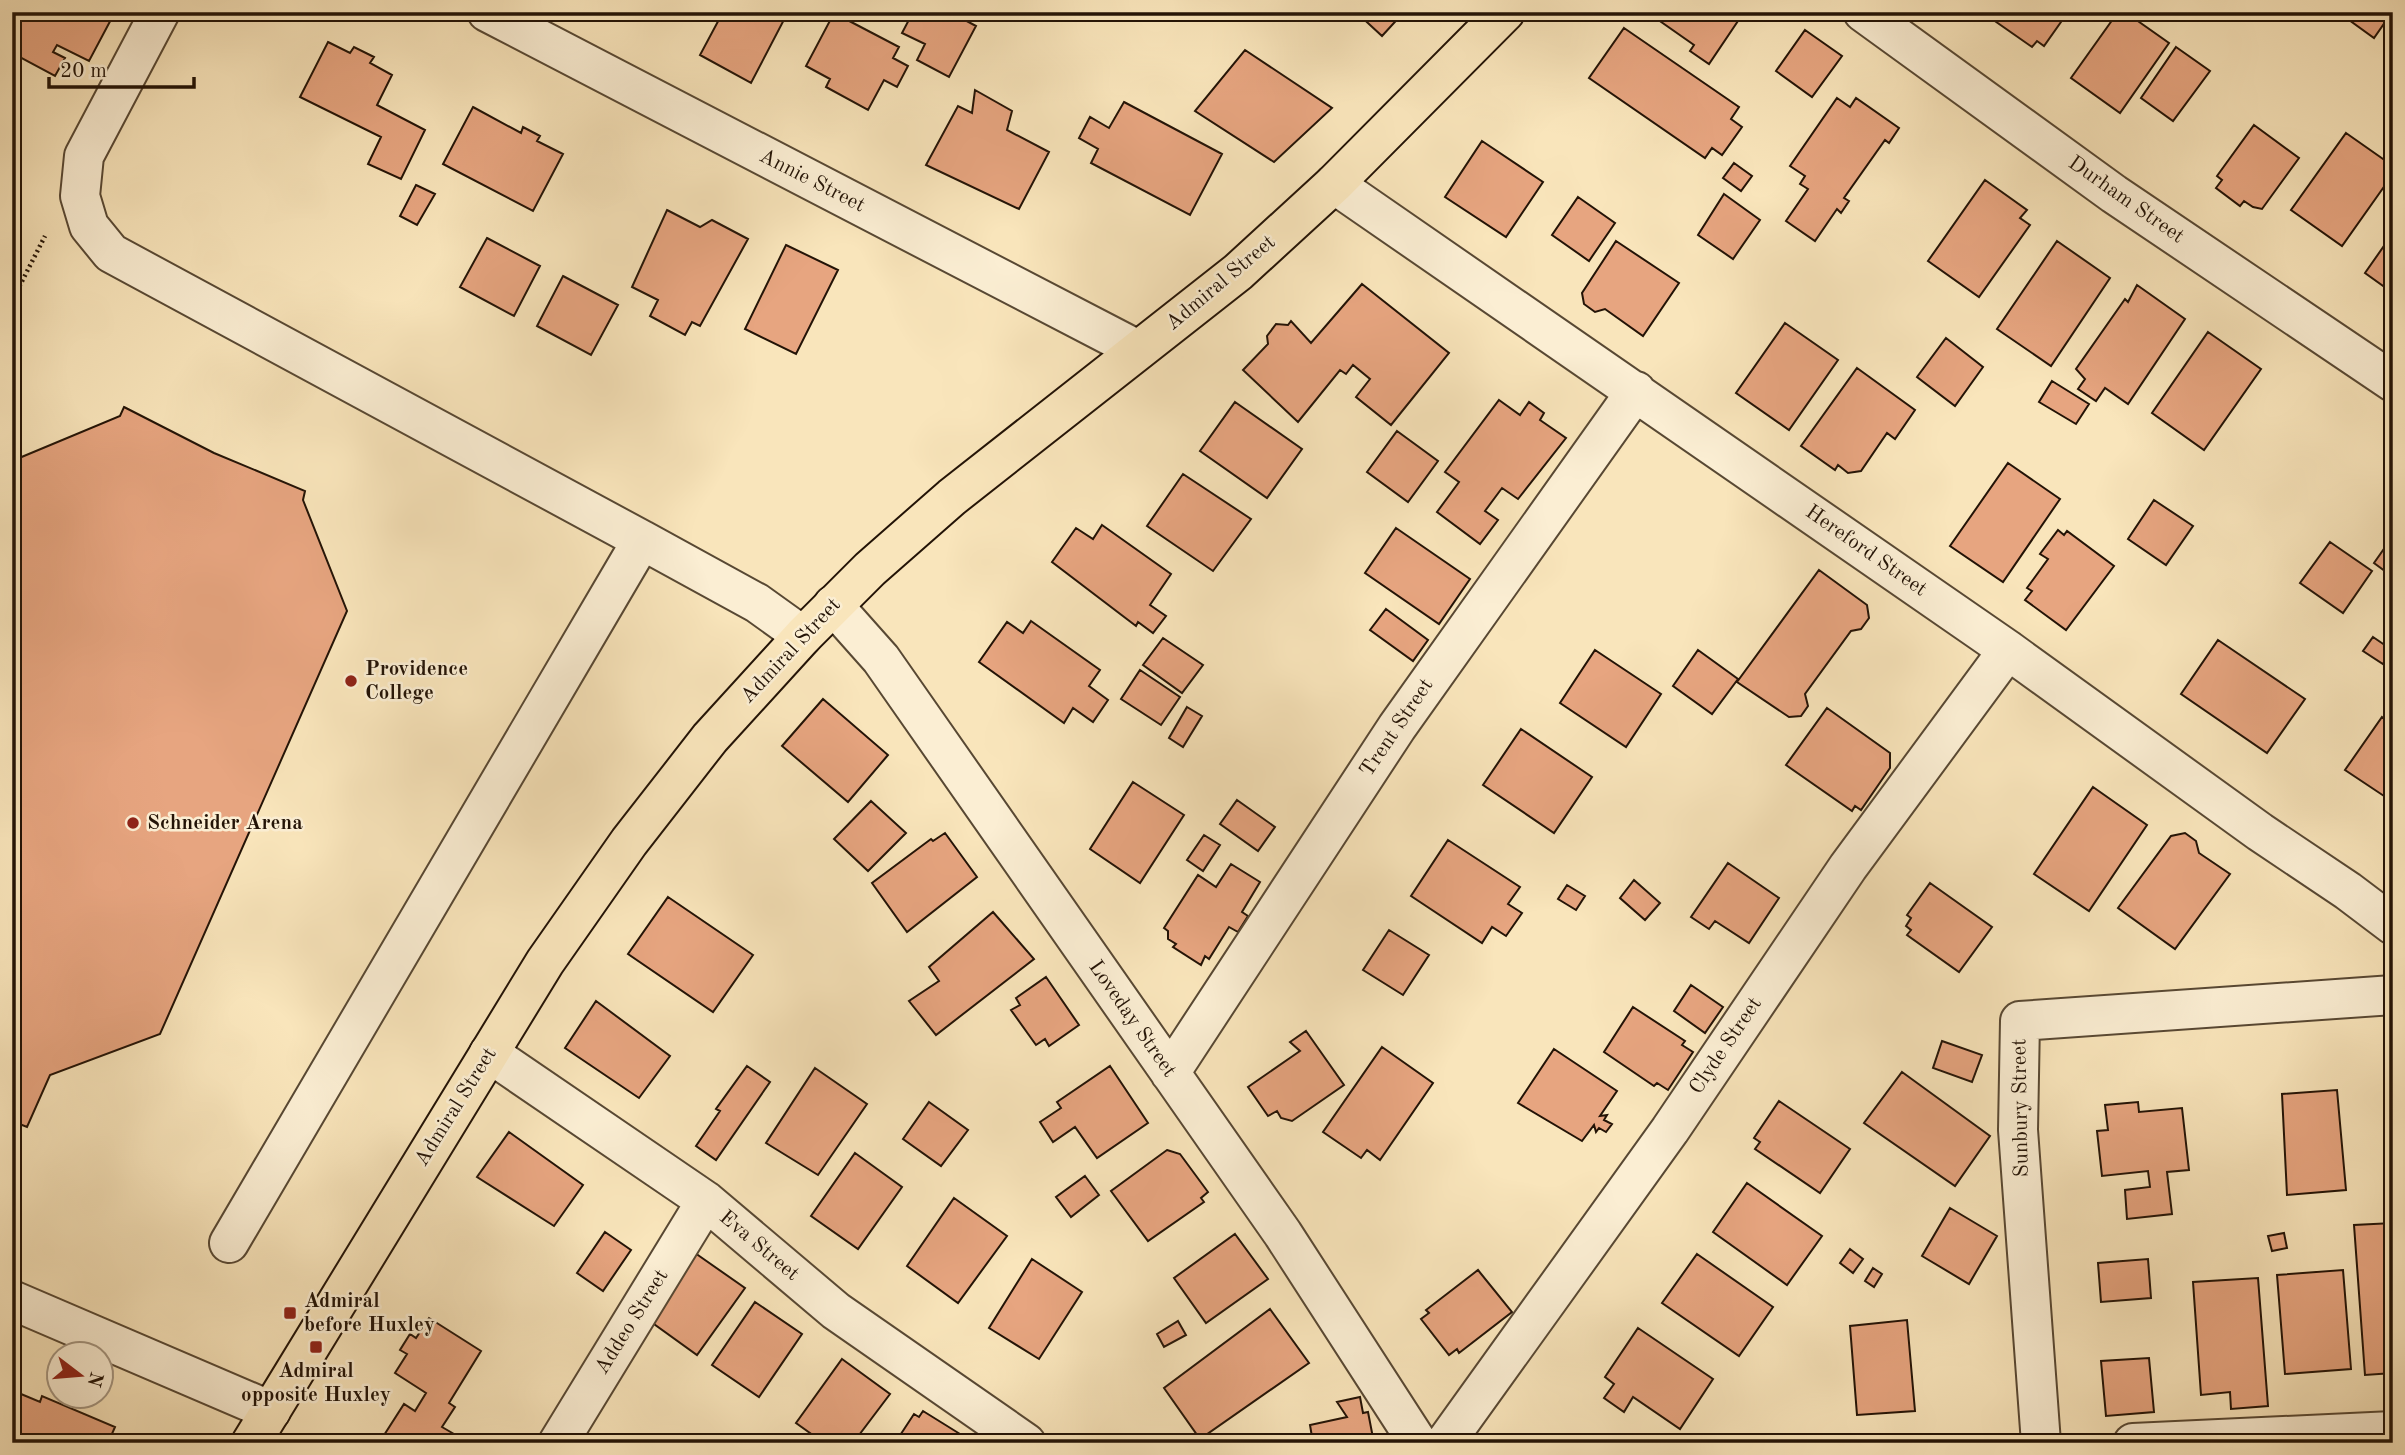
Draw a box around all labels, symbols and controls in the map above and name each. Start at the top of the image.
scale bar [49,46,194,90]
text: 20 m [60,61,107,82]
street label: Annie Street [756,145,868,217]
street label: Durham Street [2064,152,2188,248]
street label: Admiral Street [1162,231,1280,335]
street label: Hereford Street [1801,501,1931,601]
street label: Admiral Street [737,594,845,708]
place label: Providence College [365,659,468,704]
marker: Providence College [343,673,359,689]
street label: Trent Street [1357,675,1437,781]
place label: Schneider Arena [147,813,303,834]
marker: Schneider Arena [125,815,141,831]
street label: Loveday Street [1084,957,1180,1081]
street label: Clyde Street [1686,994,1766,1098]
street label: Sunbury Street [2009,1038,2033,1178]
street label: Admiral Street [411,1044,501,1170]
street label: Eva Street [715,1207,803,1285]
street label: Addeo Street [591,1266,673,1378]
place label: Admiral before Huxley [304,1291,435,1336]
marker: Admiral before Huxley [282,1305,298,1321]
marker: Admiral opposite Huxley [308,1339,324,1355]
north arrow [46,1340,116,1410]
place label: Admiral opposite Huxley [241,1361,391,1406]
text: N [83,1369,105,1389]

